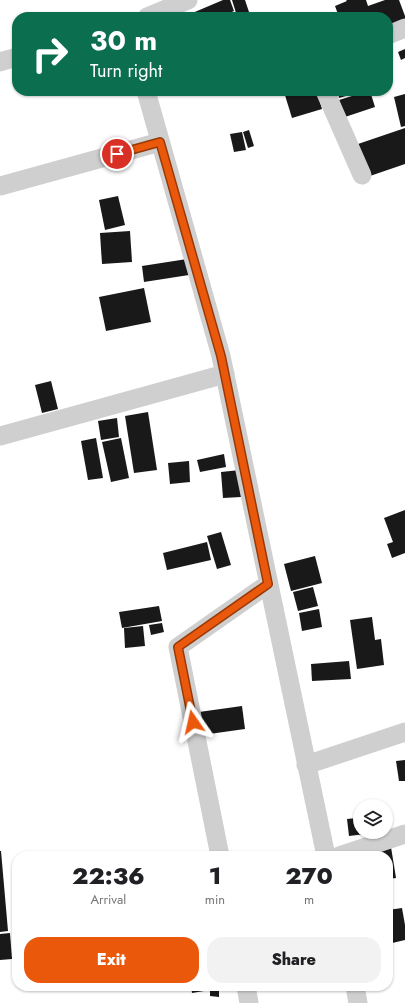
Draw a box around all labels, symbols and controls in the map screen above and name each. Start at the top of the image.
text: 30 m [90,20,157,61]
icon: right [24,28,76,80]
text: Turn right [90,58,162,84]
pin [100,137,134,171]
icon: arrive [106,143,128,165]
position arrow [172,701,214,743]
map controls [353,799,393,839]
button: layers [353,799,393,839]
text: 22:36 [72,858,145,893]
text: 1 [209,858,221,893]
text: 270 [285,858,333,893]
text: Arrival [90,890,126,909]
text: min [205,890,225,909]
text: m [304,890,314,909]
button: Exit [24,937,199,983]
button: Share [207,937,381,983]

